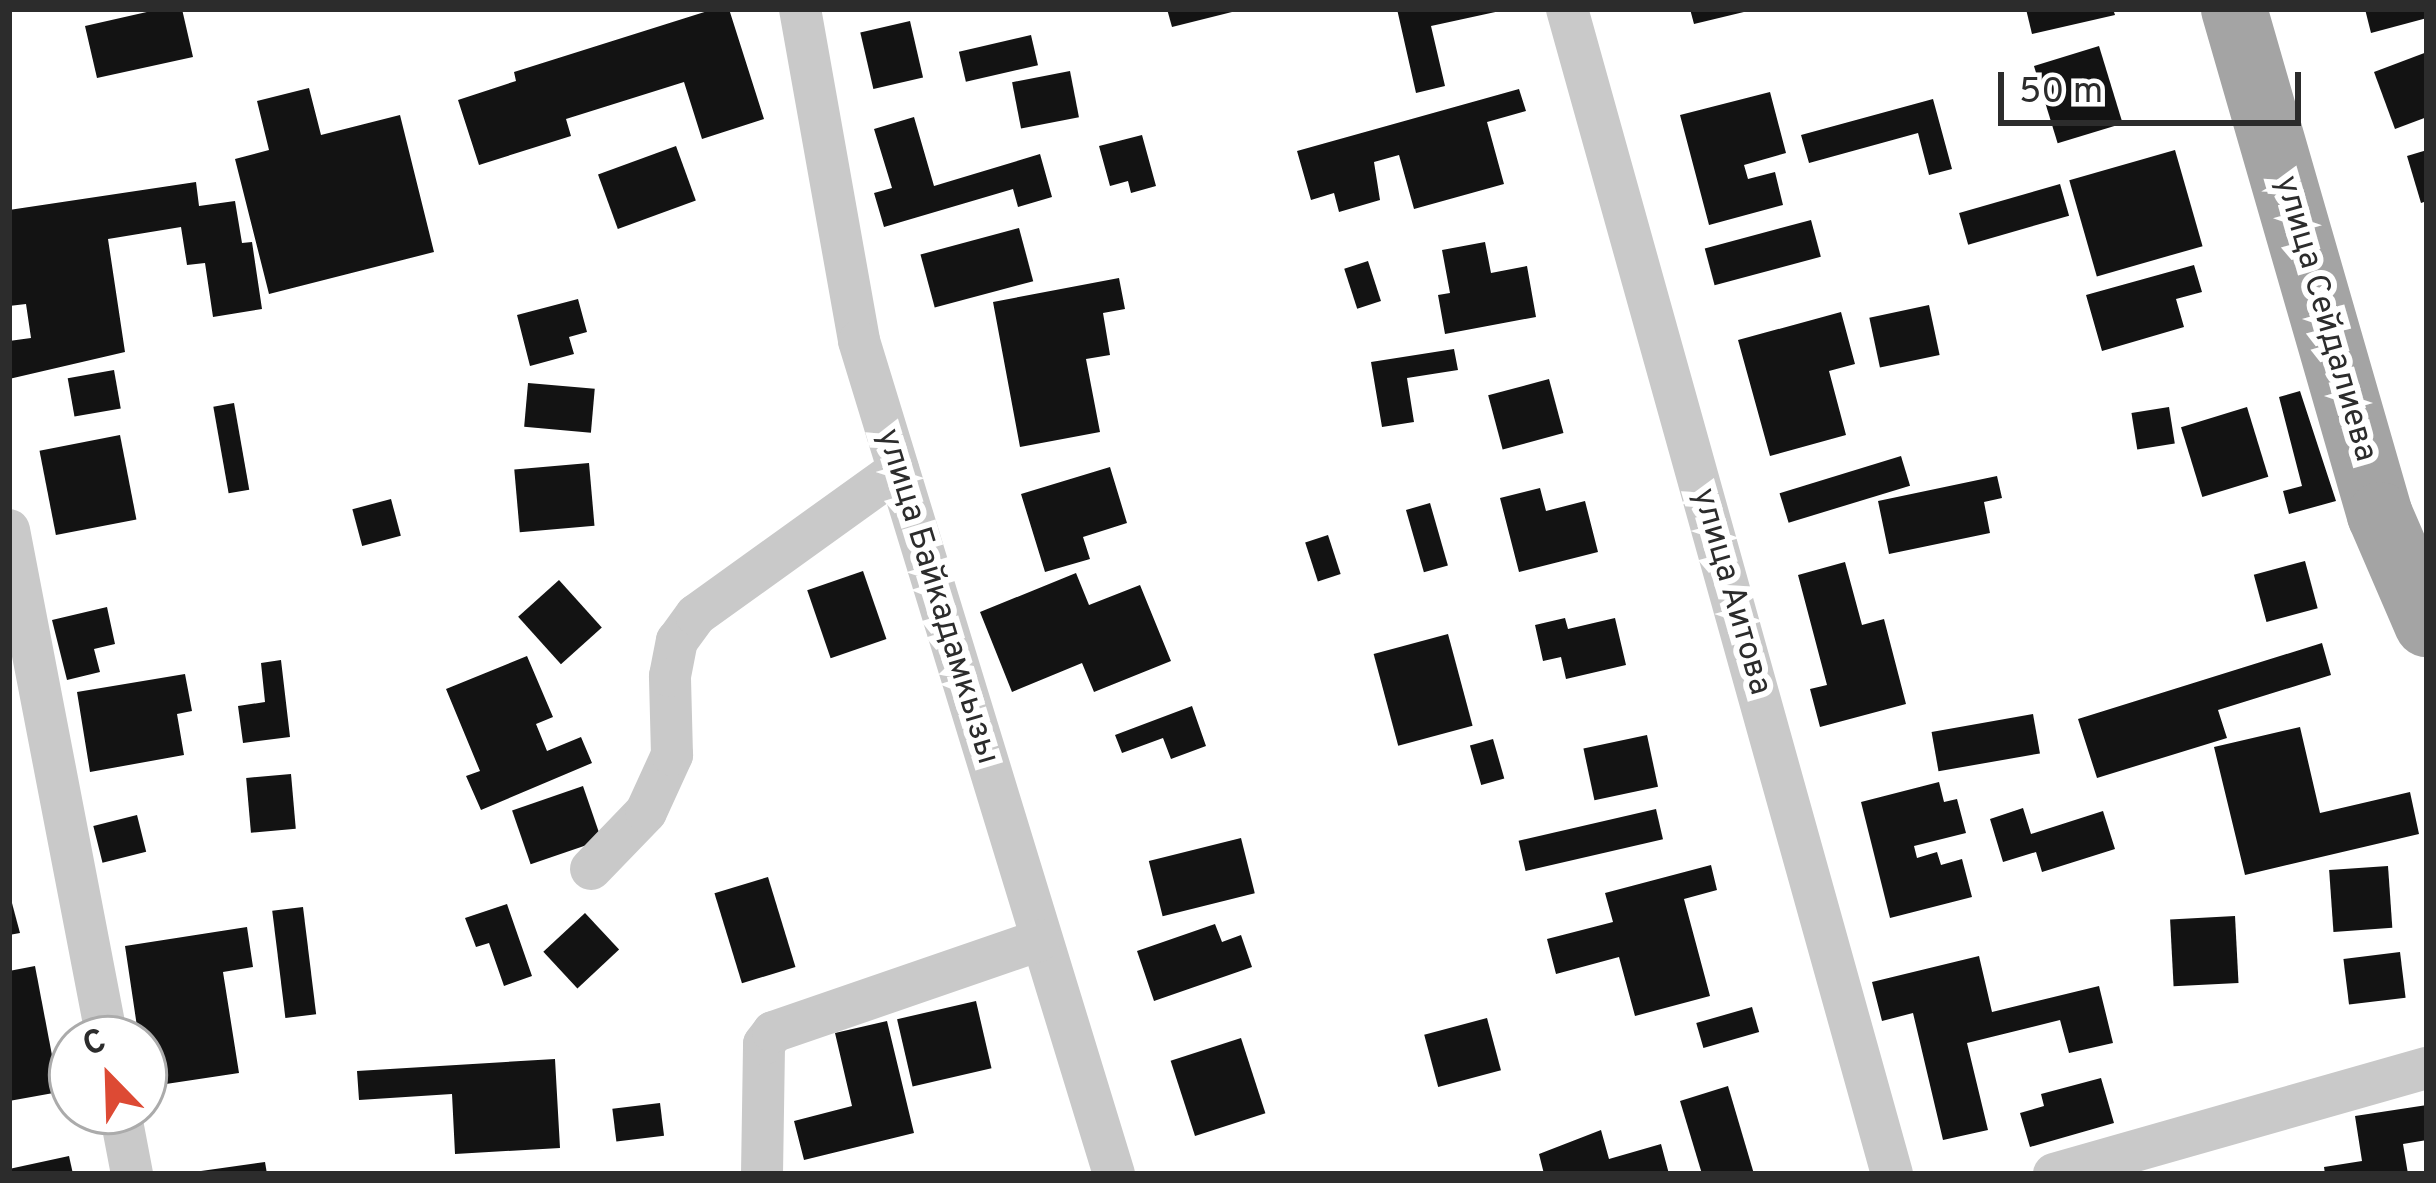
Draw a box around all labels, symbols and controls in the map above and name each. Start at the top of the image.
scale bar [2004,48,2307,122]
text: 50 m [2019,70,2103,116]
street label: улица Сейдалиева [2264,172,2384,466]
street label: улица Байкадамкызы [866,425,1006,769]
street label: улица Аитова [1681,484,1779,700]
north arrow [48,1015,168,1135]
text: С [77,1021,113,1068]

